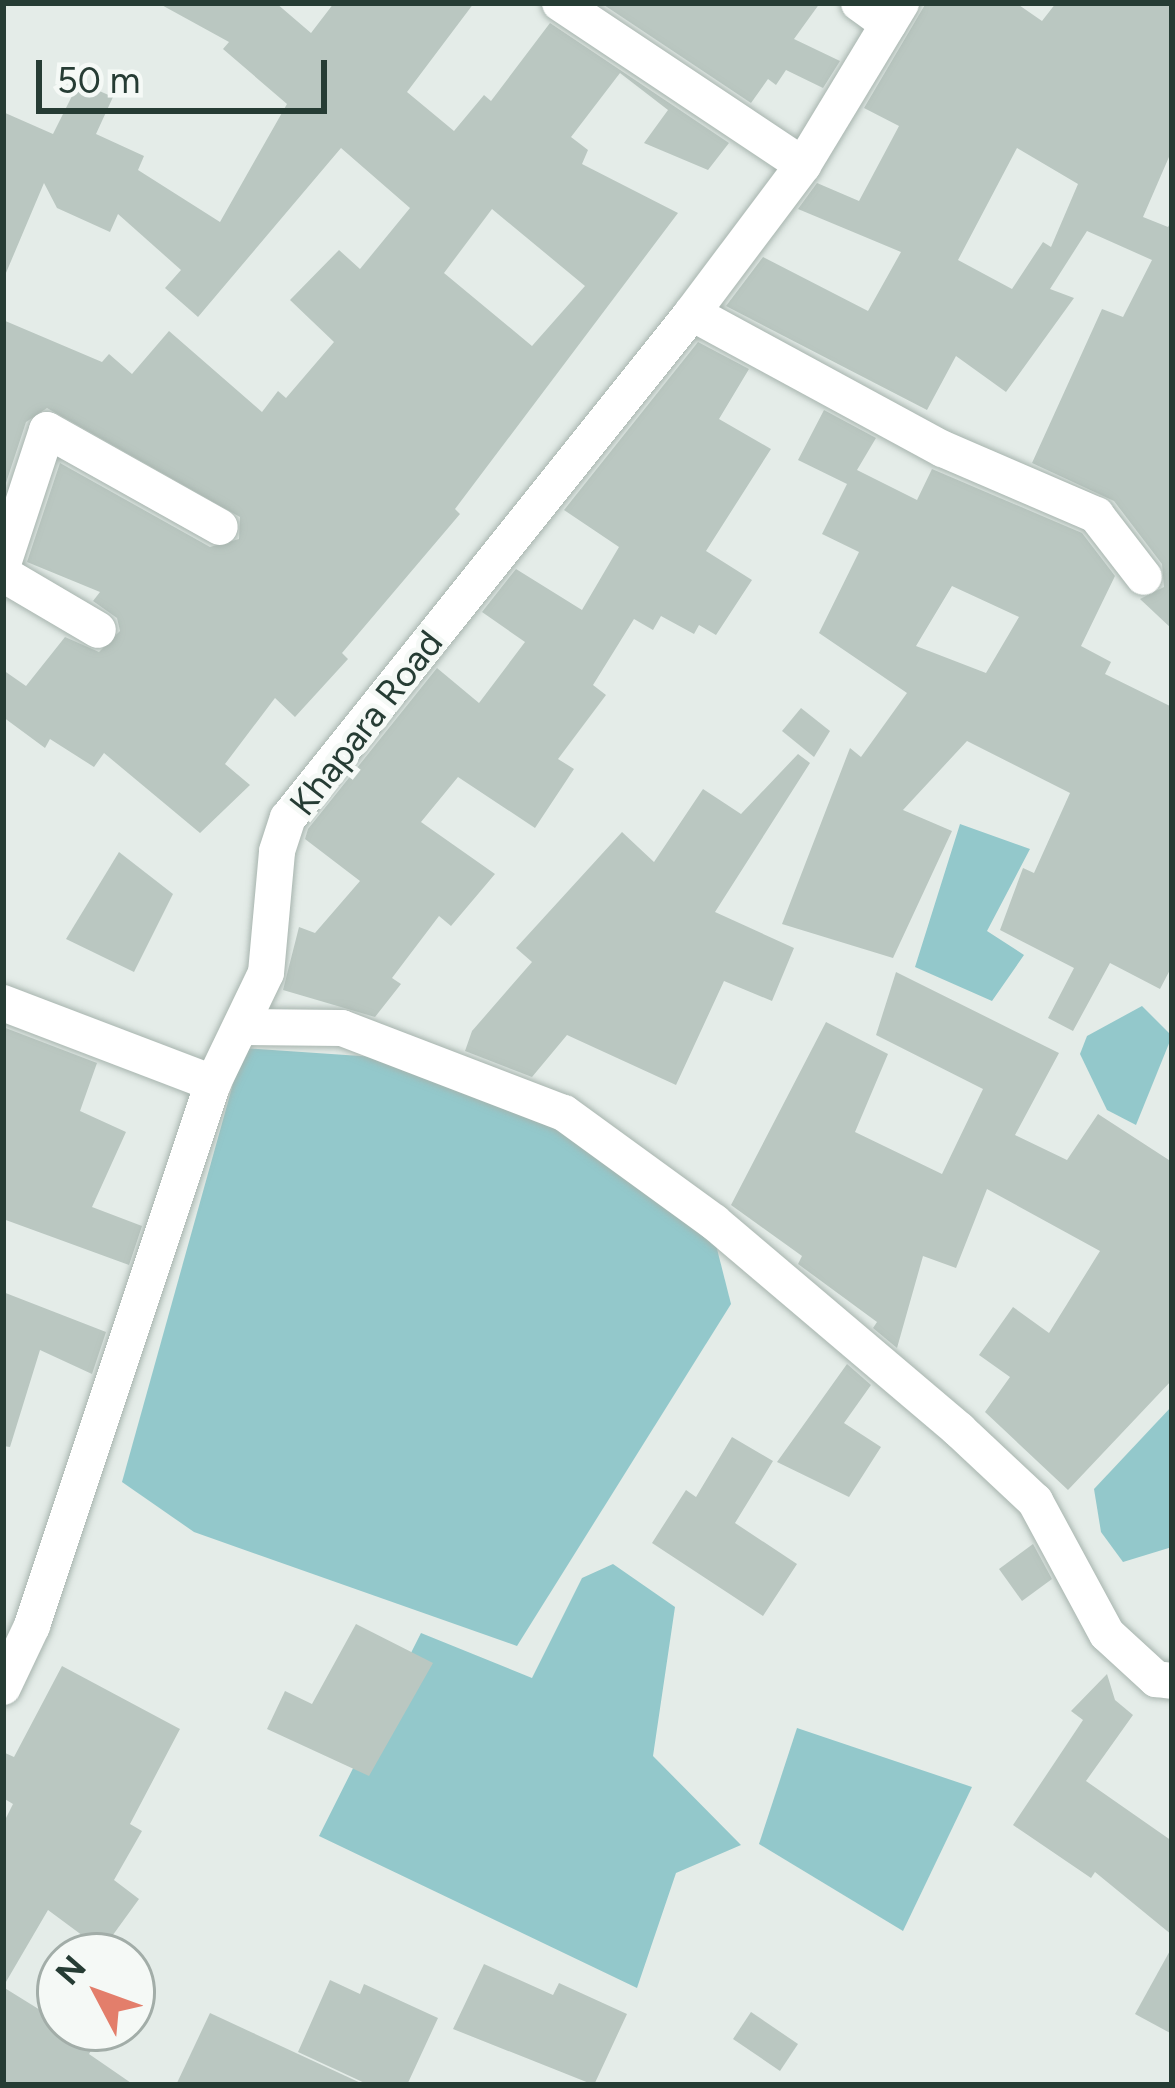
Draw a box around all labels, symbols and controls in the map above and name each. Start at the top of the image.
scale bar [42,36,333,110]
text: 50 m [57,59,140,102]
street label: Khapara Road [281,622,451,824]
north arrow [36,1932,156,2052]
text: N [48,1948,94,1992]

